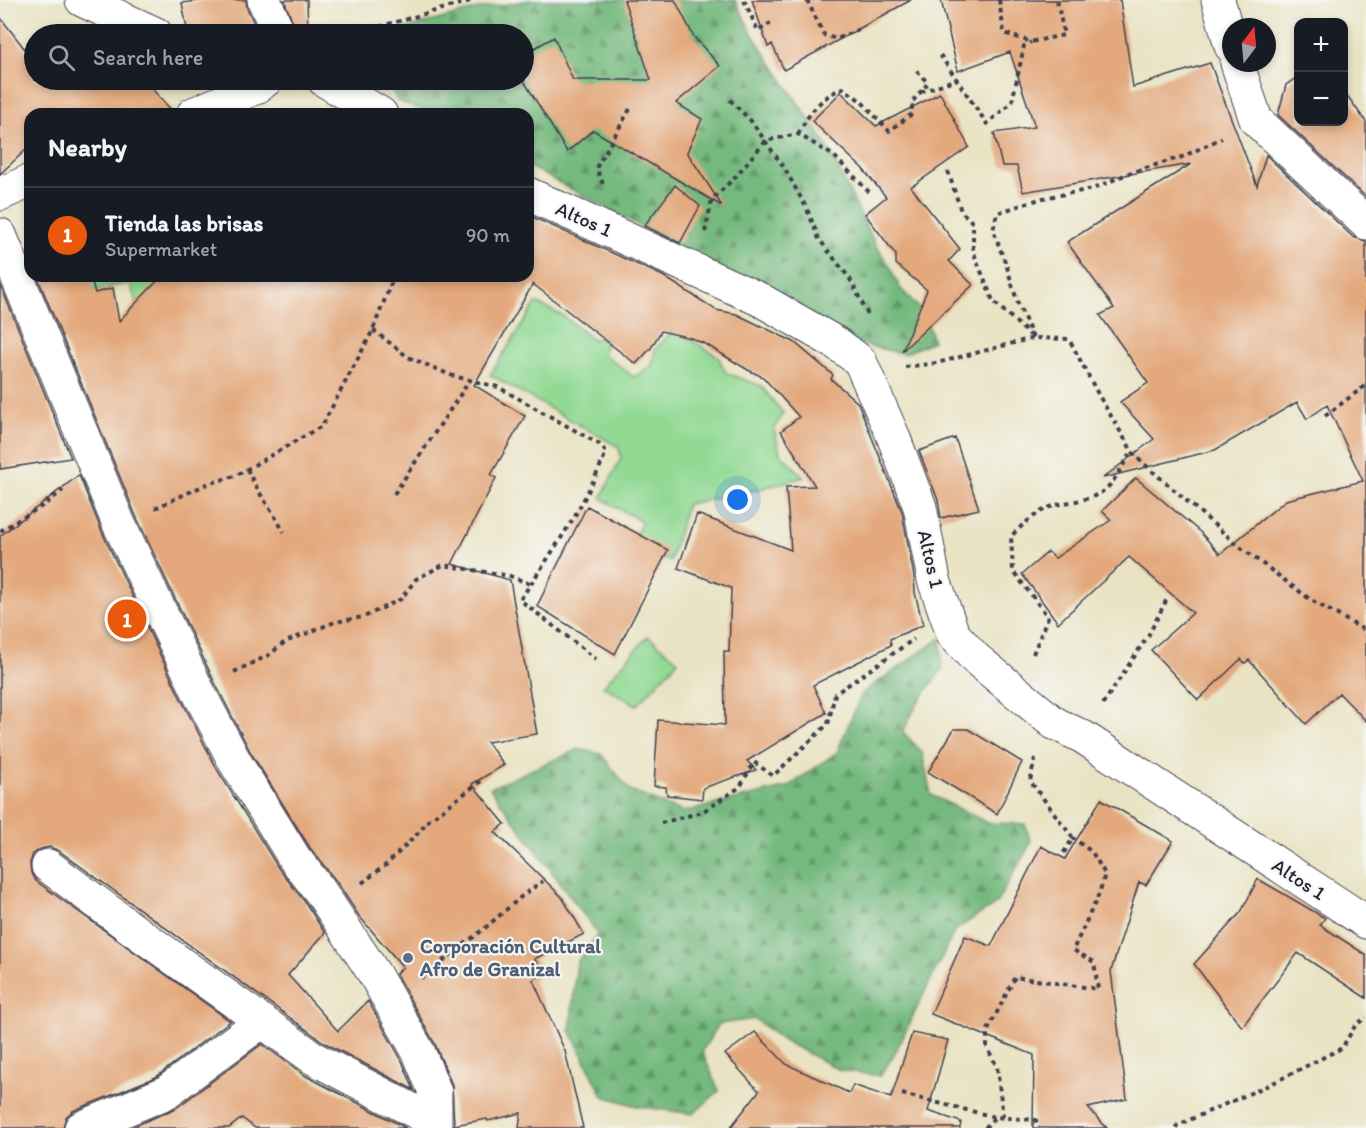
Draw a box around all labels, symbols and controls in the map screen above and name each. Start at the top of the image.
north arrow [1222,18,1276,72]
map controls [1294,18,1348,126]
button: + [1294,18,1348,72]
search box [24,24,534,90]
icon: search [45,41,78,74]
text: Search here [93,44,203,71]
button: − [1294,72,1348,126]
text: Nearby [48,131,127,163]
street label: Altos 1 [552,196,616,242]
text: Tienda las brisas [105,210,263,237]
text: 1 [63,223,72,247]
text: 90 m [466,223,510,247]
text: Supermarket [105,237,217,261]
your location [723,485,752,514]
street label: Altos 1 [913,528,949,590]
pin: 1 [108,596,146,642]
street label: Altos 1 [1268,853,1330,905]
place label: Corporación Cultural Afro de Granizal [419,934,601,981]
marker: Corporación Cultural Afro de Granizal [401,951,415,965]

